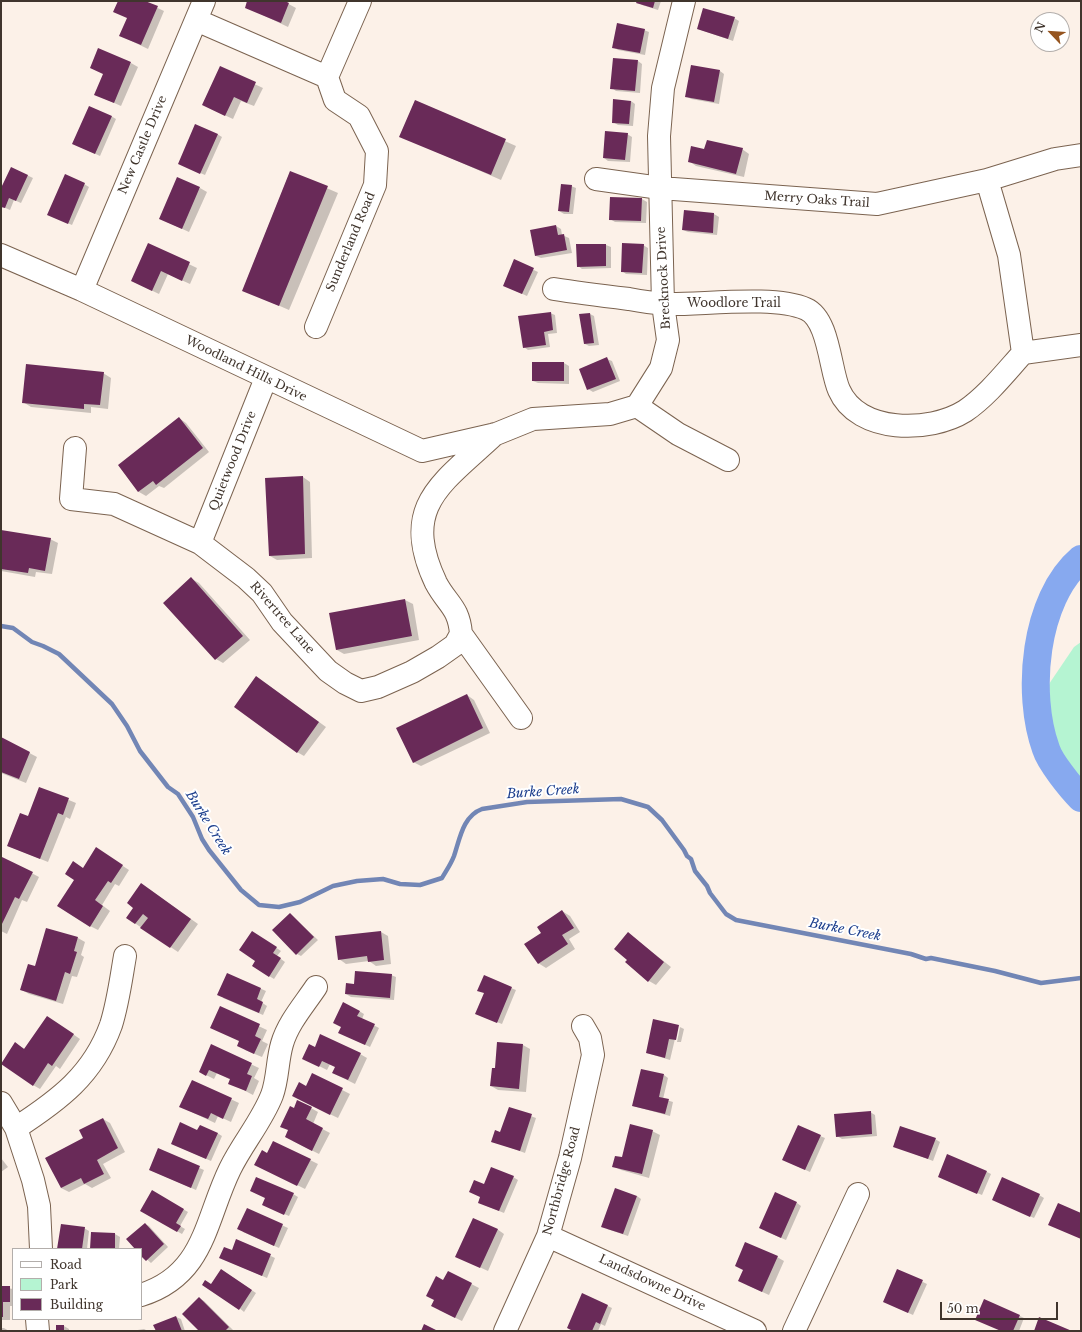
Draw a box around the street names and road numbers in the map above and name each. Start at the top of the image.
street label: New Castle Drive [116,94,170,196]
street label: Merry Oaks Trail [764,189,870,211]
street label: Sunderland Road [323,190,379,294]
street label: Brecknock Drive [654,226,674,330]
street label: Woodlore Trail [687,297,781,311]
street label: Woodland Hills Drive [183,333,309,405]
street label: Quietwood Drive [206,409,260,513]
street label: Rivertree Lane [247,579,317,657]
street label: Northbridge Road [541,1125,583,1237]
street label: Landsdowne Drive [596,1252,708,1314]

